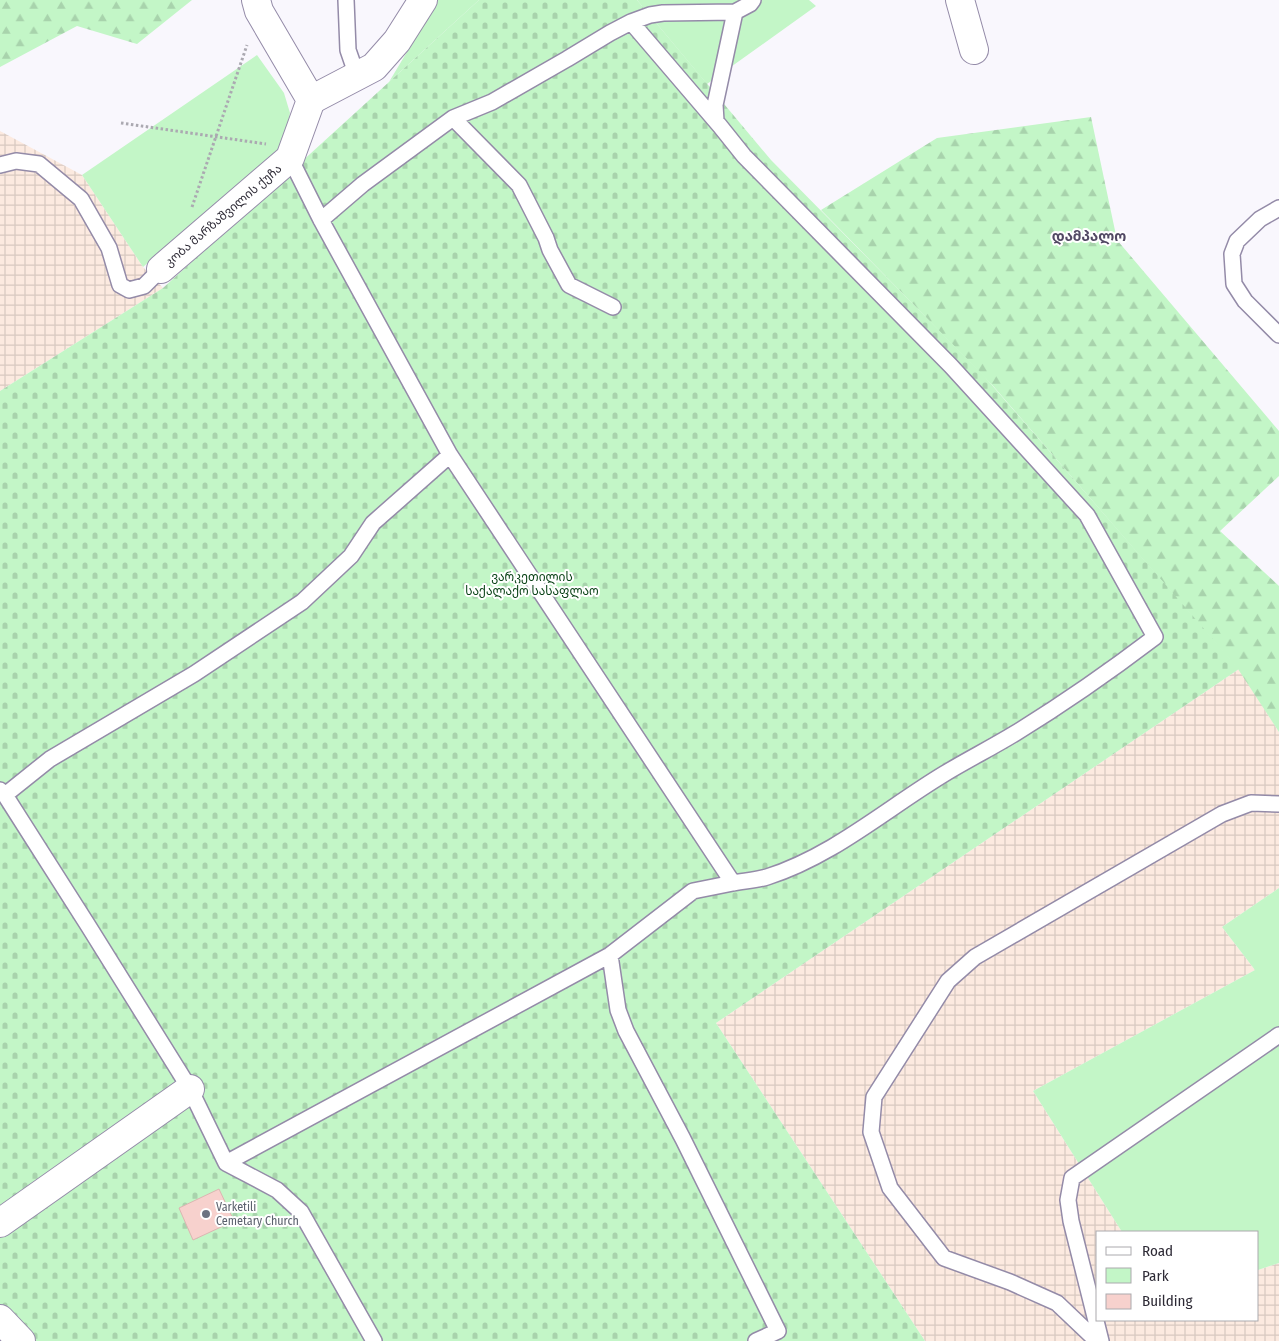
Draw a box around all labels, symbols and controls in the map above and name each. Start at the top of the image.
street label: კობა მარზაშვილის ქუჩა [162,161,284,270]
district label: დამპალო [1052,228,1126,245]
park label: ვარკეთილის საქალაქო სასაფლაო [465,570,599,599]
place label: Varketili Cemetary Church [216,1200,299,1228]
marker: Varketili Cemetary Church [200,1208,212,1220]
legend [1096,1231,1259,1321]
text: Road [1142,1242,1173,1260]
text: Park [1142,1267,1169,1285]
text: Building [1142,1292,1193,1310]

